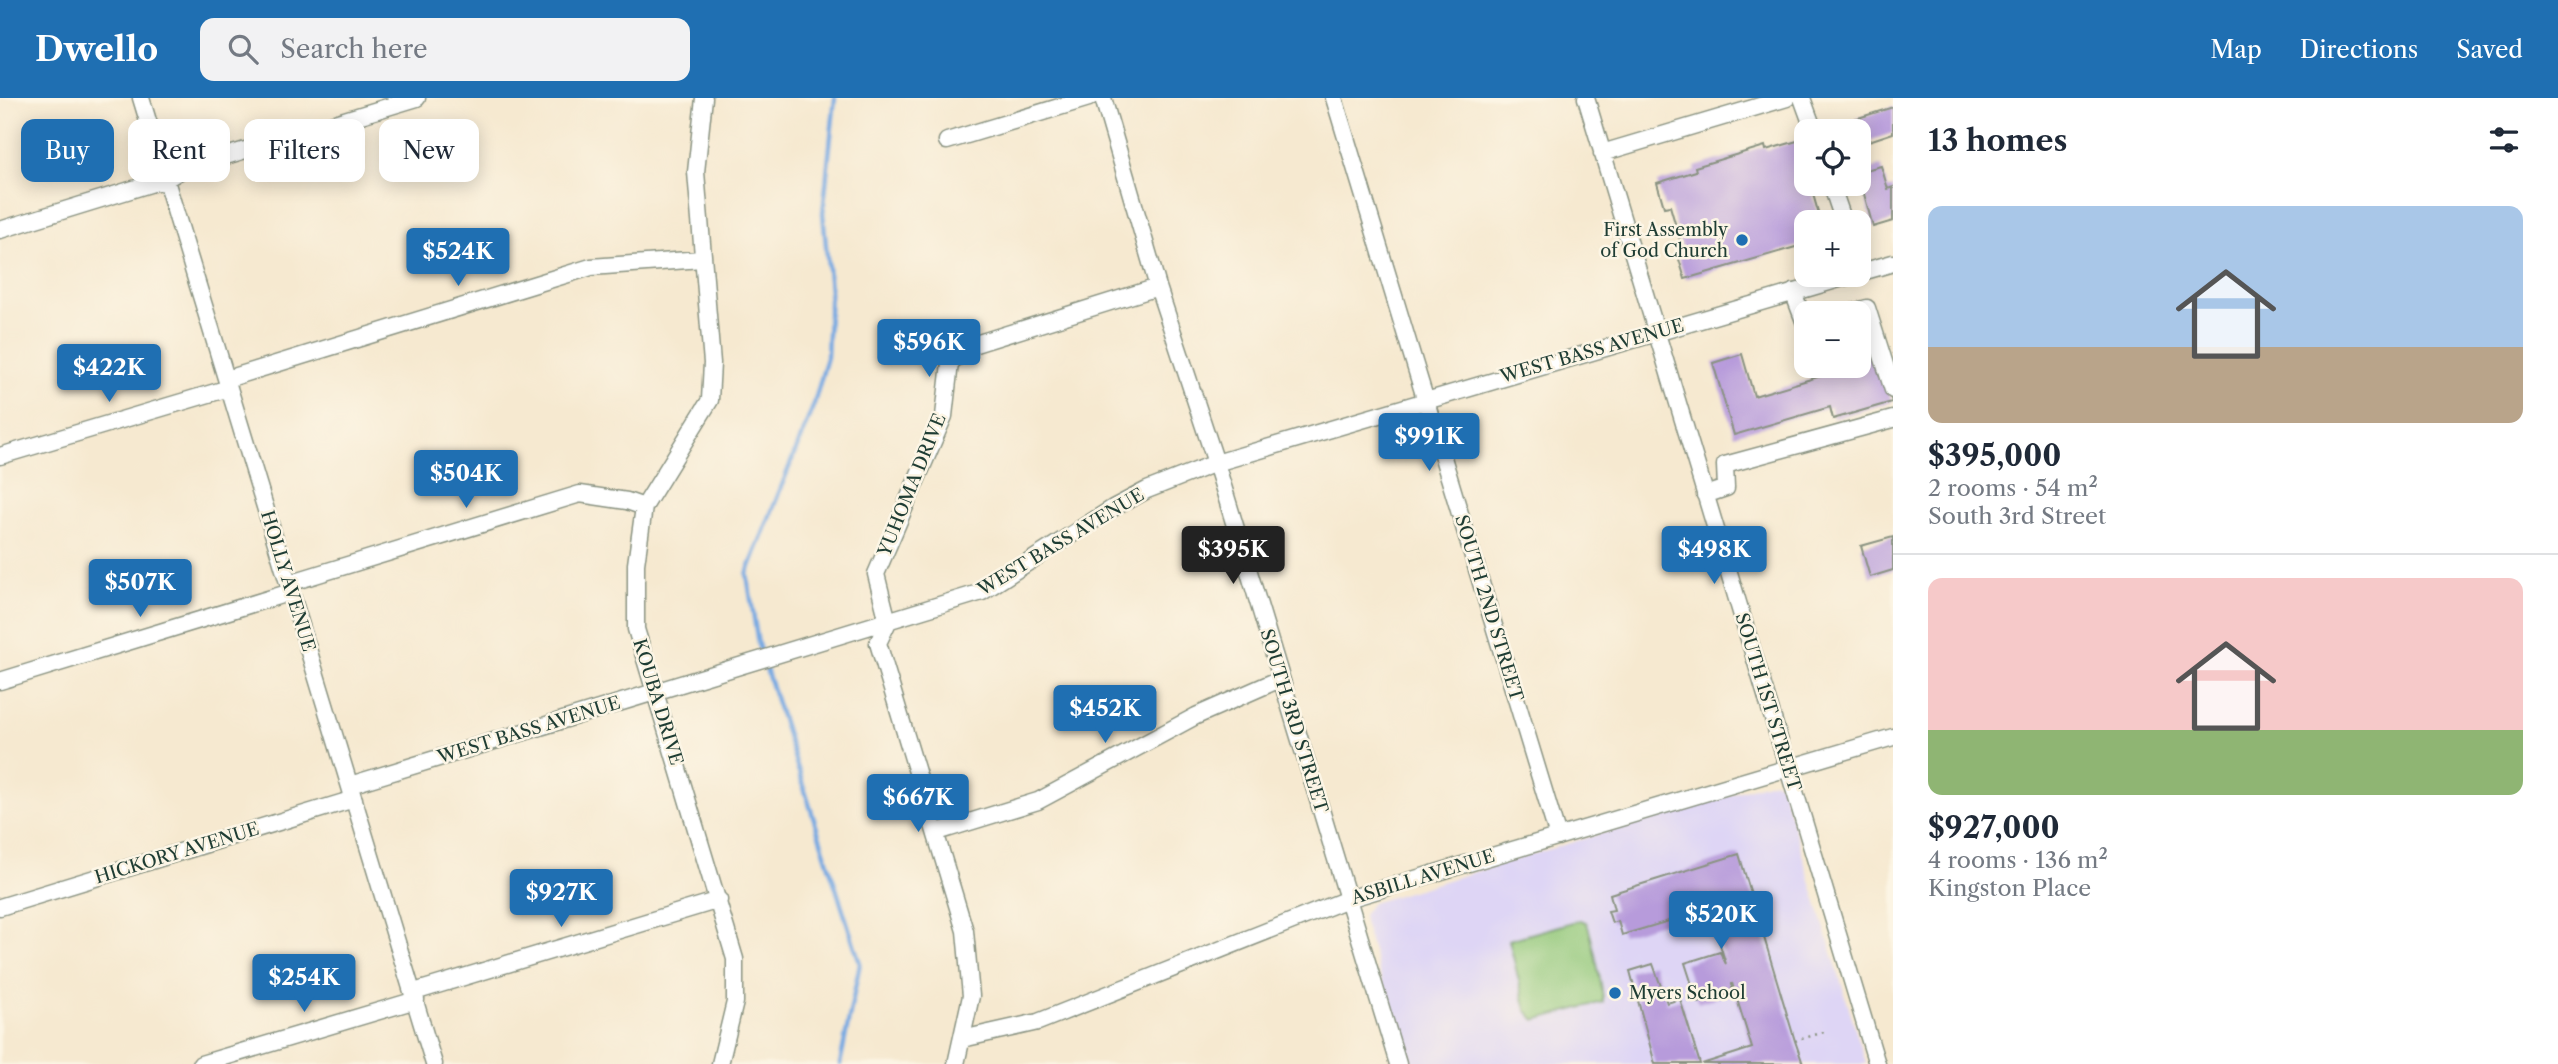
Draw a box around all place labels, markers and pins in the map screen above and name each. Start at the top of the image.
place label: First Assembly of God Church [1600,219,1729,262]
pin: $524K [409,228,507,288]
marker: First Assembly of God Church [1734,232,1750,248]
pin: $596K [880,320,978,379]
pin: $422K [60,344,158,404]
pin: $991K [1380,414,1478,473]
pin: $504K [417,450,515,510]
pin: $395K [1184,526,1282,586]
pin: $498K [1665,526,1763,586]
pin: $507K [91,560,189,619]
pin: $452K [1056,686,1154,745]
pin: $667K [869,774,967,834]
pin: $927K [512,870,610,929]
pin: $520K [1672,892,1770,951]
pin: $254K [255,954,353,1014]
place label: Myers School [1629,982,1745,1004]
marker: Myers School [1607,985,1623,1001]

